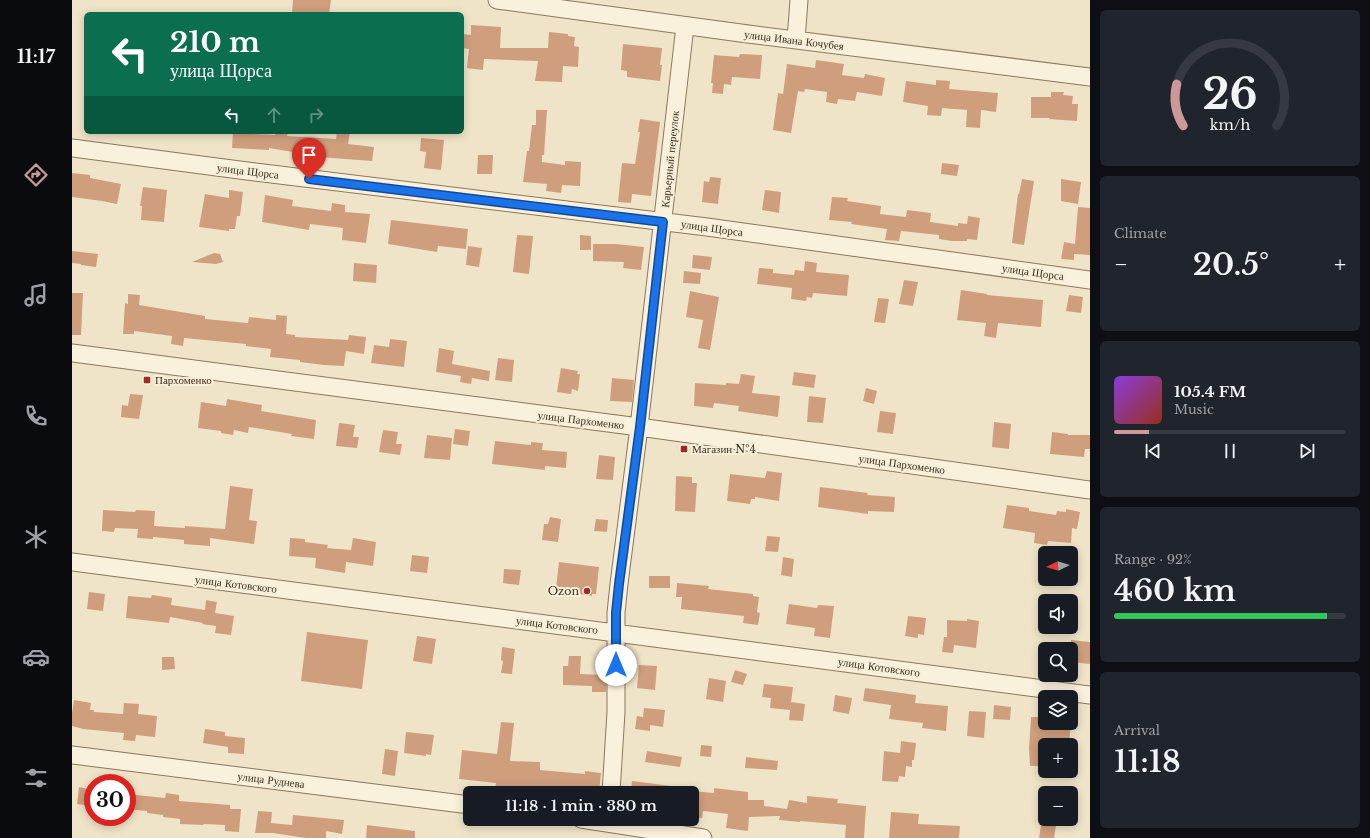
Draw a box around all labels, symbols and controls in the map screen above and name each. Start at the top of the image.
text: 210 m [170,25,260,60]
street label: улица Ивана Кочубея [743,27,845,53]
icon: left [104,28,156,80]
text: 11:17 [17,46,55,68]
text: улица Щорса [170,60,272,82]
text: 26 [1202,69,1258,120]
icon: left [221,104,243,126]
icon: ahead [263,104,285,126]
icon: right [305,104,327,126]
street label: Карьерный переулок [658,109,682,208]
text: km/h [1210,115,1250,133]
pin [292,138,326,179]
icon: arrive [298,144,320,166]
street label: улица Щорса [216,160,280,182]
icon: directions [22,161,50,189]
street label: улица Щорса [680,217,744,239]
text: Climate [1114,225,1167,242]
text: 20.5° [1193,246,1269,283]
text: − [1114,251,1128,278]
text: + [1334,251,1346,278]
street label: улица Щорса [1001,261,1065,283]
icon: music [22,281,50,309]
place label: Пархоменко [155,373,212,387]
marker: Пархоменко [142,375,152,385]
text: 105.4 FM [1174,382,1246,401]
text: Music [1174,401,1214,418]
icon: phone [22,402,50,430]
street label: улица Пархоменко [537,408,626,432]
icon: previous [1142,440,1164,462]
icon: pause [1219,440,1241,462]
icon: next [1296,440,1318,462]
place label: Магазин №4 [692,442,756,456]
marker: Магазин №4 [679,444,689,454]
street label: улица Пархоменко [858,451,947,477]
icon: climate [22,523,50,551]
north arrow [1038,546,1078,586]
map controls [1038,546,1078,826]
text: Range · 92% [1114,551,1192,568]
street label: улица Котовского [194,572,278,596]
text: 460 km [1114,572,1236,609]
place label: Ozon [548,584,579,598]
marker: Ozon [582,586,592,596]
button: sound [1038,594,1078,634]
street label: улица Котовского [515,613,599,637]
button: search [1038,642,1078,682]
icon: car [22,643,50,671]
position arrow [595,644,637,686]
street label: улица Котовского [837,654,921,680]
button: layers [1038,690,1078,730]
text: Arrival [1114,722,1160,739]
button: + [1038,738,1078,778]
text: 11:18 [1114,743,1181,780]
icon: filters [22,764,50,792]
street label: улица Руднева [237,769,305,791]
speed limit sign: 30 [84,774,136,826]
button: − [1038,786,1078,826]
text: 11:18 · 1 min · 380 m [505,796,657,815]

